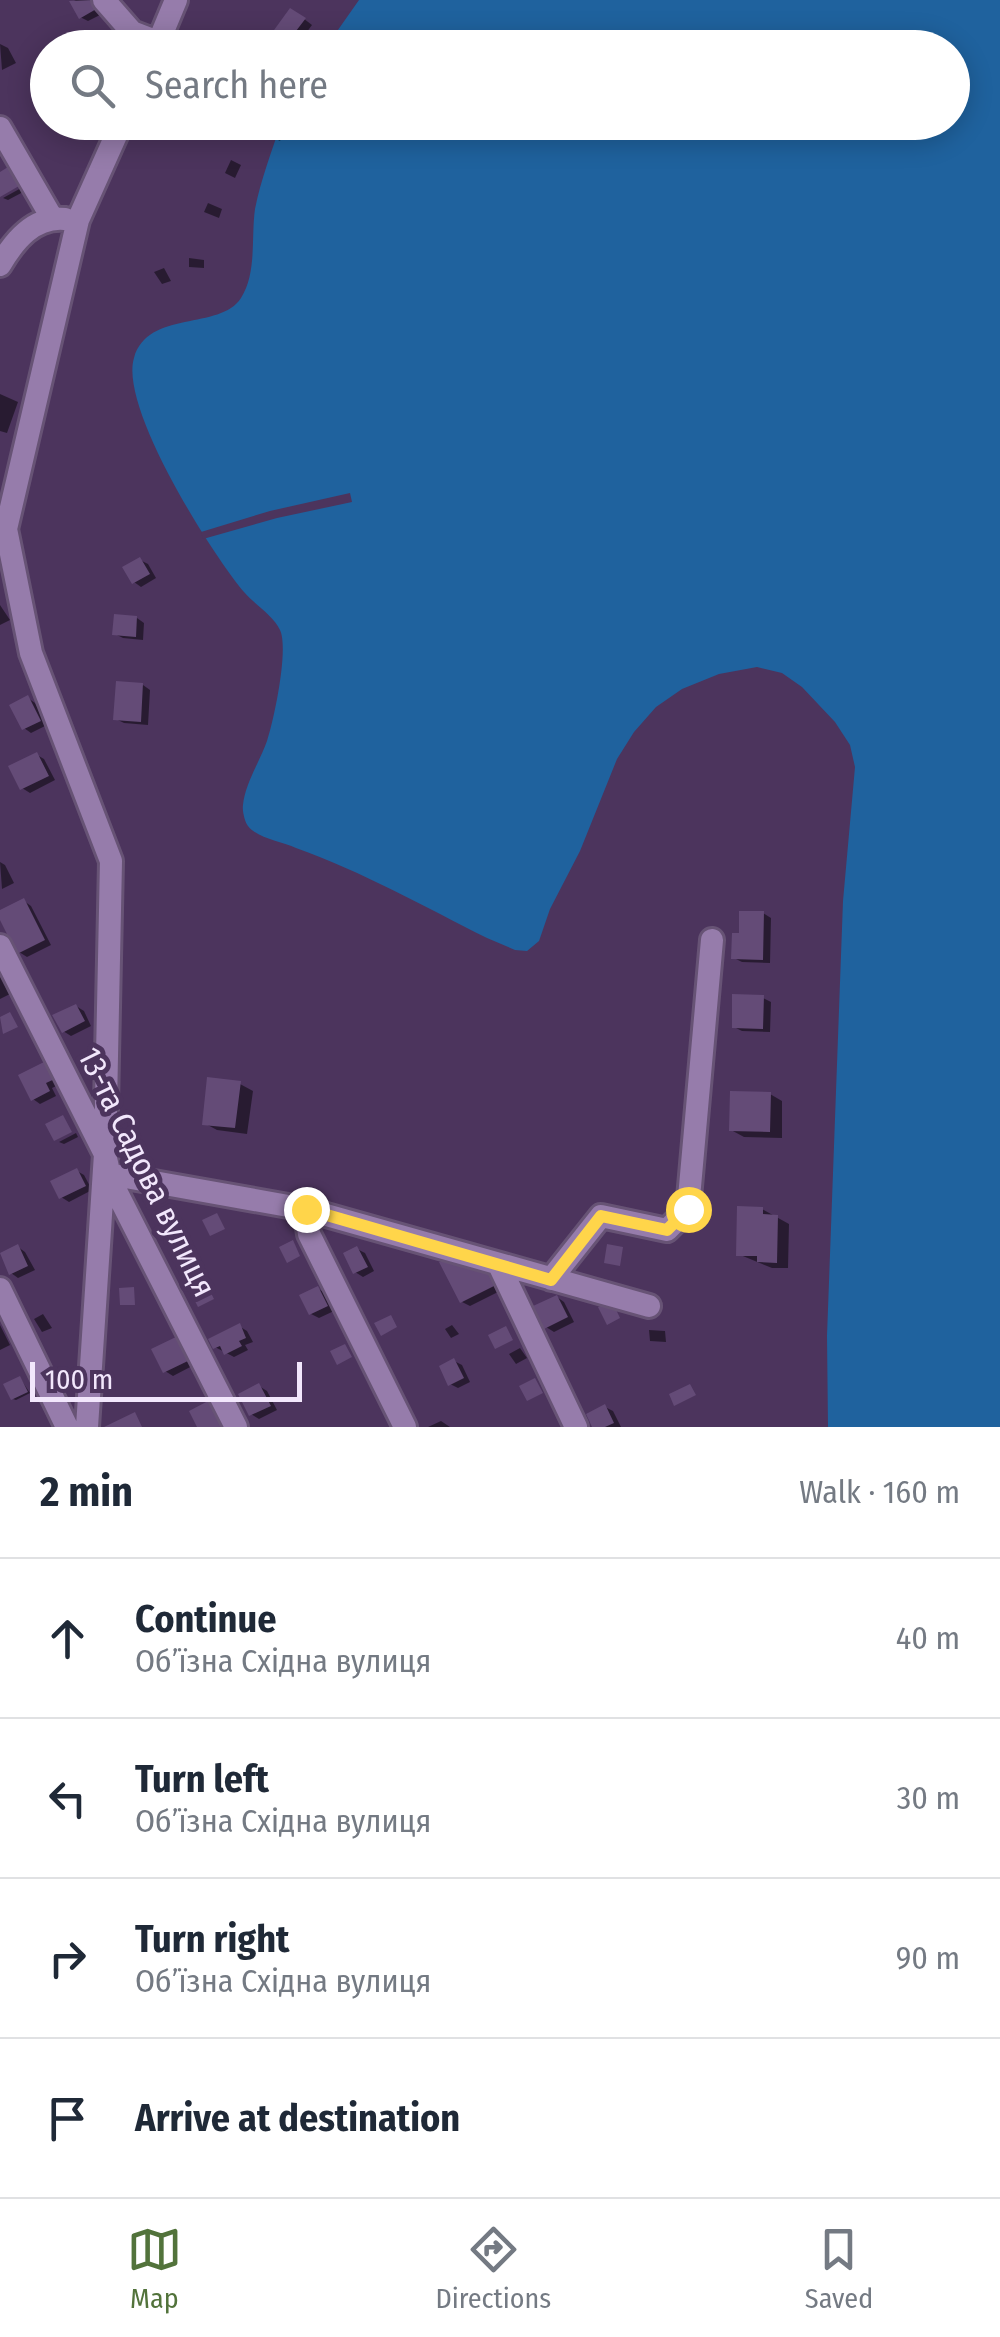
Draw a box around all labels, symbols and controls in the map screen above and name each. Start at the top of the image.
search box [30,30,970,140]
icon: search [65,58,120,113]
text: Search here [145,62,328,108]
street label: 13-та Садова вулиця [70,1041,224,1303]
route end [284,1187,330,1233]
route start [666,1187,712,1233]
scale bar [30,1357,302,1402]
text: 100 m [45,1363,113,1396]
text: 2 min [40,1467,133,1517]
text: Walk · 160 m [799,1473,960,1511]
text: Continue [135,1596,276,1642]
icon: ahead [40,1611,95,1666]
text: 40 m [896,1619,960,1657]
text: Обʼїзна Східна вулиця [135,1642,431,1680]
text: Turn left [135,1756,269,1802]
icon: left [40,1771,95,1826]
text: 30 m [897,1779,960,1817]
text: Обʼїзна Східна вулиця [135,1802,431,1840]
text: Turn right [135,1916,289,1962]
icon: right [40,1931,95,1986]
text: 90 m [896,1939,960,1977]
text: Обʼїзна Східна вулиця [135,1962,431,2000]
icon: arrive [40,2091,95,2146]
text: Arrive at destination [135,2095,460,2141]
tab: Map [127,2222,182,2315]
tab: Directions [435,2222,551,2315]
tab: Saved [805,2222,873,2315]

